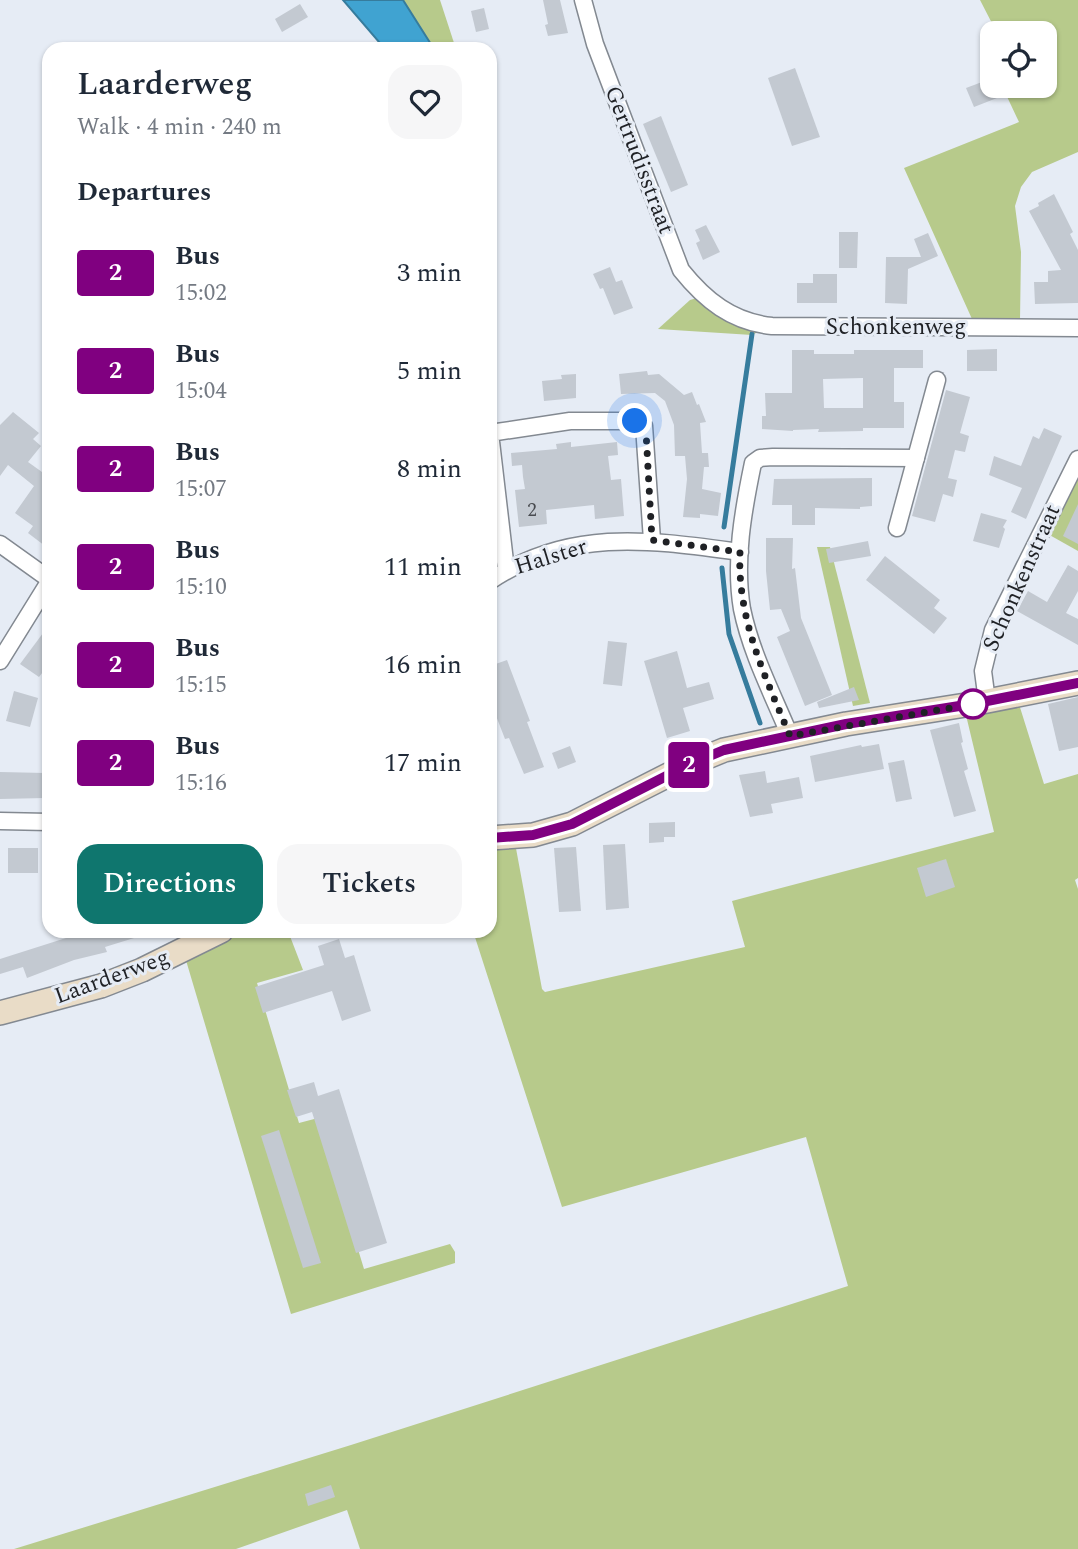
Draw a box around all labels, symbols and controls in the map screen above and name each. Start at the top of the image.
map controls [980,21,1057,98]
button: locate [980,21,1057,98]
text: Laarderweg [77,59,252,109]
button: heart [388,65,462,139]
street label: Gertrudisstraat [595,81,683,239]
text: Walk · 4 min · 240 m [77,110,282,145]
text: Departures [77,172,211,212]
text: Bus [175,236,220,276]
text: 3 min [397,253,462,293]
text: 2 [109,255,122,291]
text: 15:02 [175,276,227,311]
street label: Schonkenweg [826,310,966,345]
text: Bus [175,334,220,374]
text: 5 min [397,351,462,391]
text: 2 [109,353,122,389]
text: 15:04 [175,374,227,409]
your location [617,403,652,438]
text: Bus [175,432,220,472]
text: 8 min [397,449,462,489]
text: 2 [109,451,122,487]
text: 15:07 [175,472,227,507]
house number: 2 [527,496,537,525]
street label: Schonkenstraat [974,499,1070,657]
street label: Halster [510,529,592,585]
text: Bus [175,530,220,570]
text: 11 min [384,547,462,587]
text: 2 [109,549,122,585]
text: 15:10 [175,570,227,605]
text: Bus [175,628,220,668]
text: 16 min [384,645,462,685]
text: 2 [109,647,122,683]
text: 15:15 [175,668,227,703]
unlabelled marker [958,689,988,719]
text: Bus [175,726,220,766]
line badge: 2 [666,742,712,788]
text: 17 min [384,743,462,783]
text: 2 [109,745,122,781]
text: 2 [682,747,696,783]
text: 15:16 [175,766,227,801]
button: Directions [77,844,263,924]
button: Tickets [277,844,462,924]
street label: Laarderweg [49,940,175,1014]

